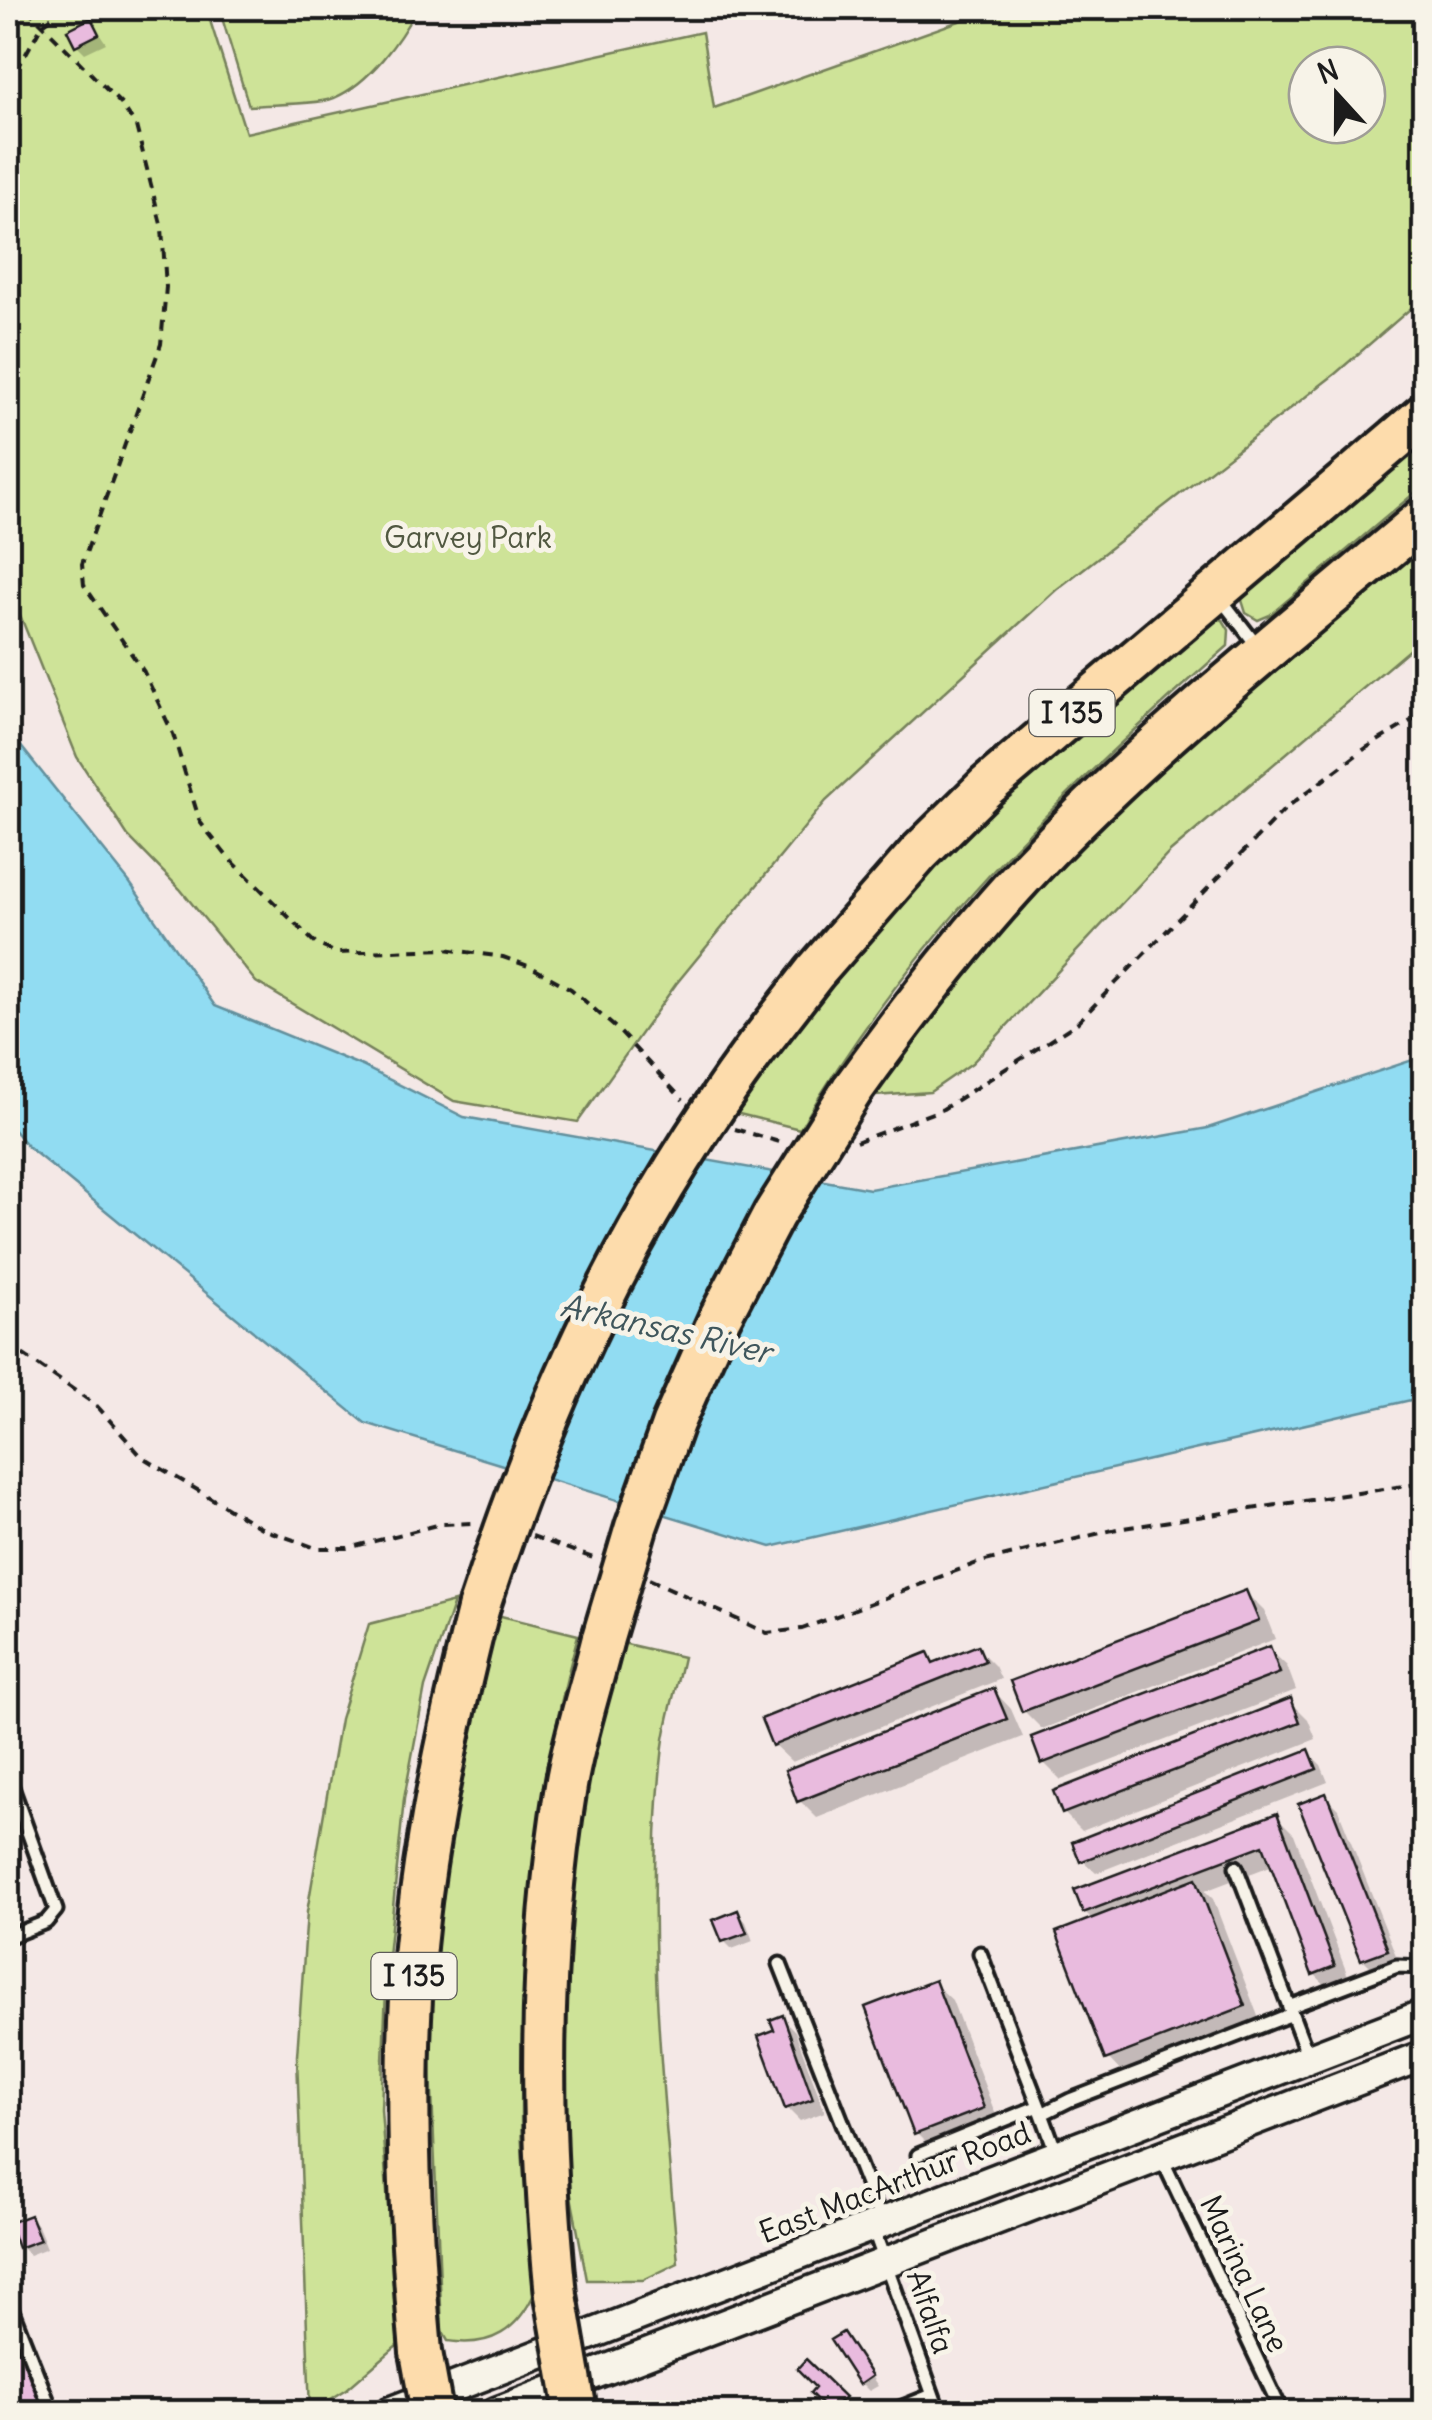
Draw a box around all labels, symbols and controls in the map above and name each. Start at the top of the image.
north arrow [1287,45,1387,145]
text: N [1313,51,1344,92]
park label: Garvey Park [384,518,552,556]
road number: I 135 [1030,690,1114,736]
water label: Arkansas River [557,1284,779,1374]
road number: I 135 [372,1953,456,1999]
street label: East MacArthur Road [754,2113,1036,2251]
street label: Marina Lane [1192,2189,1298,2358]
street label: Alfalfa [899,2265,963,2358]

